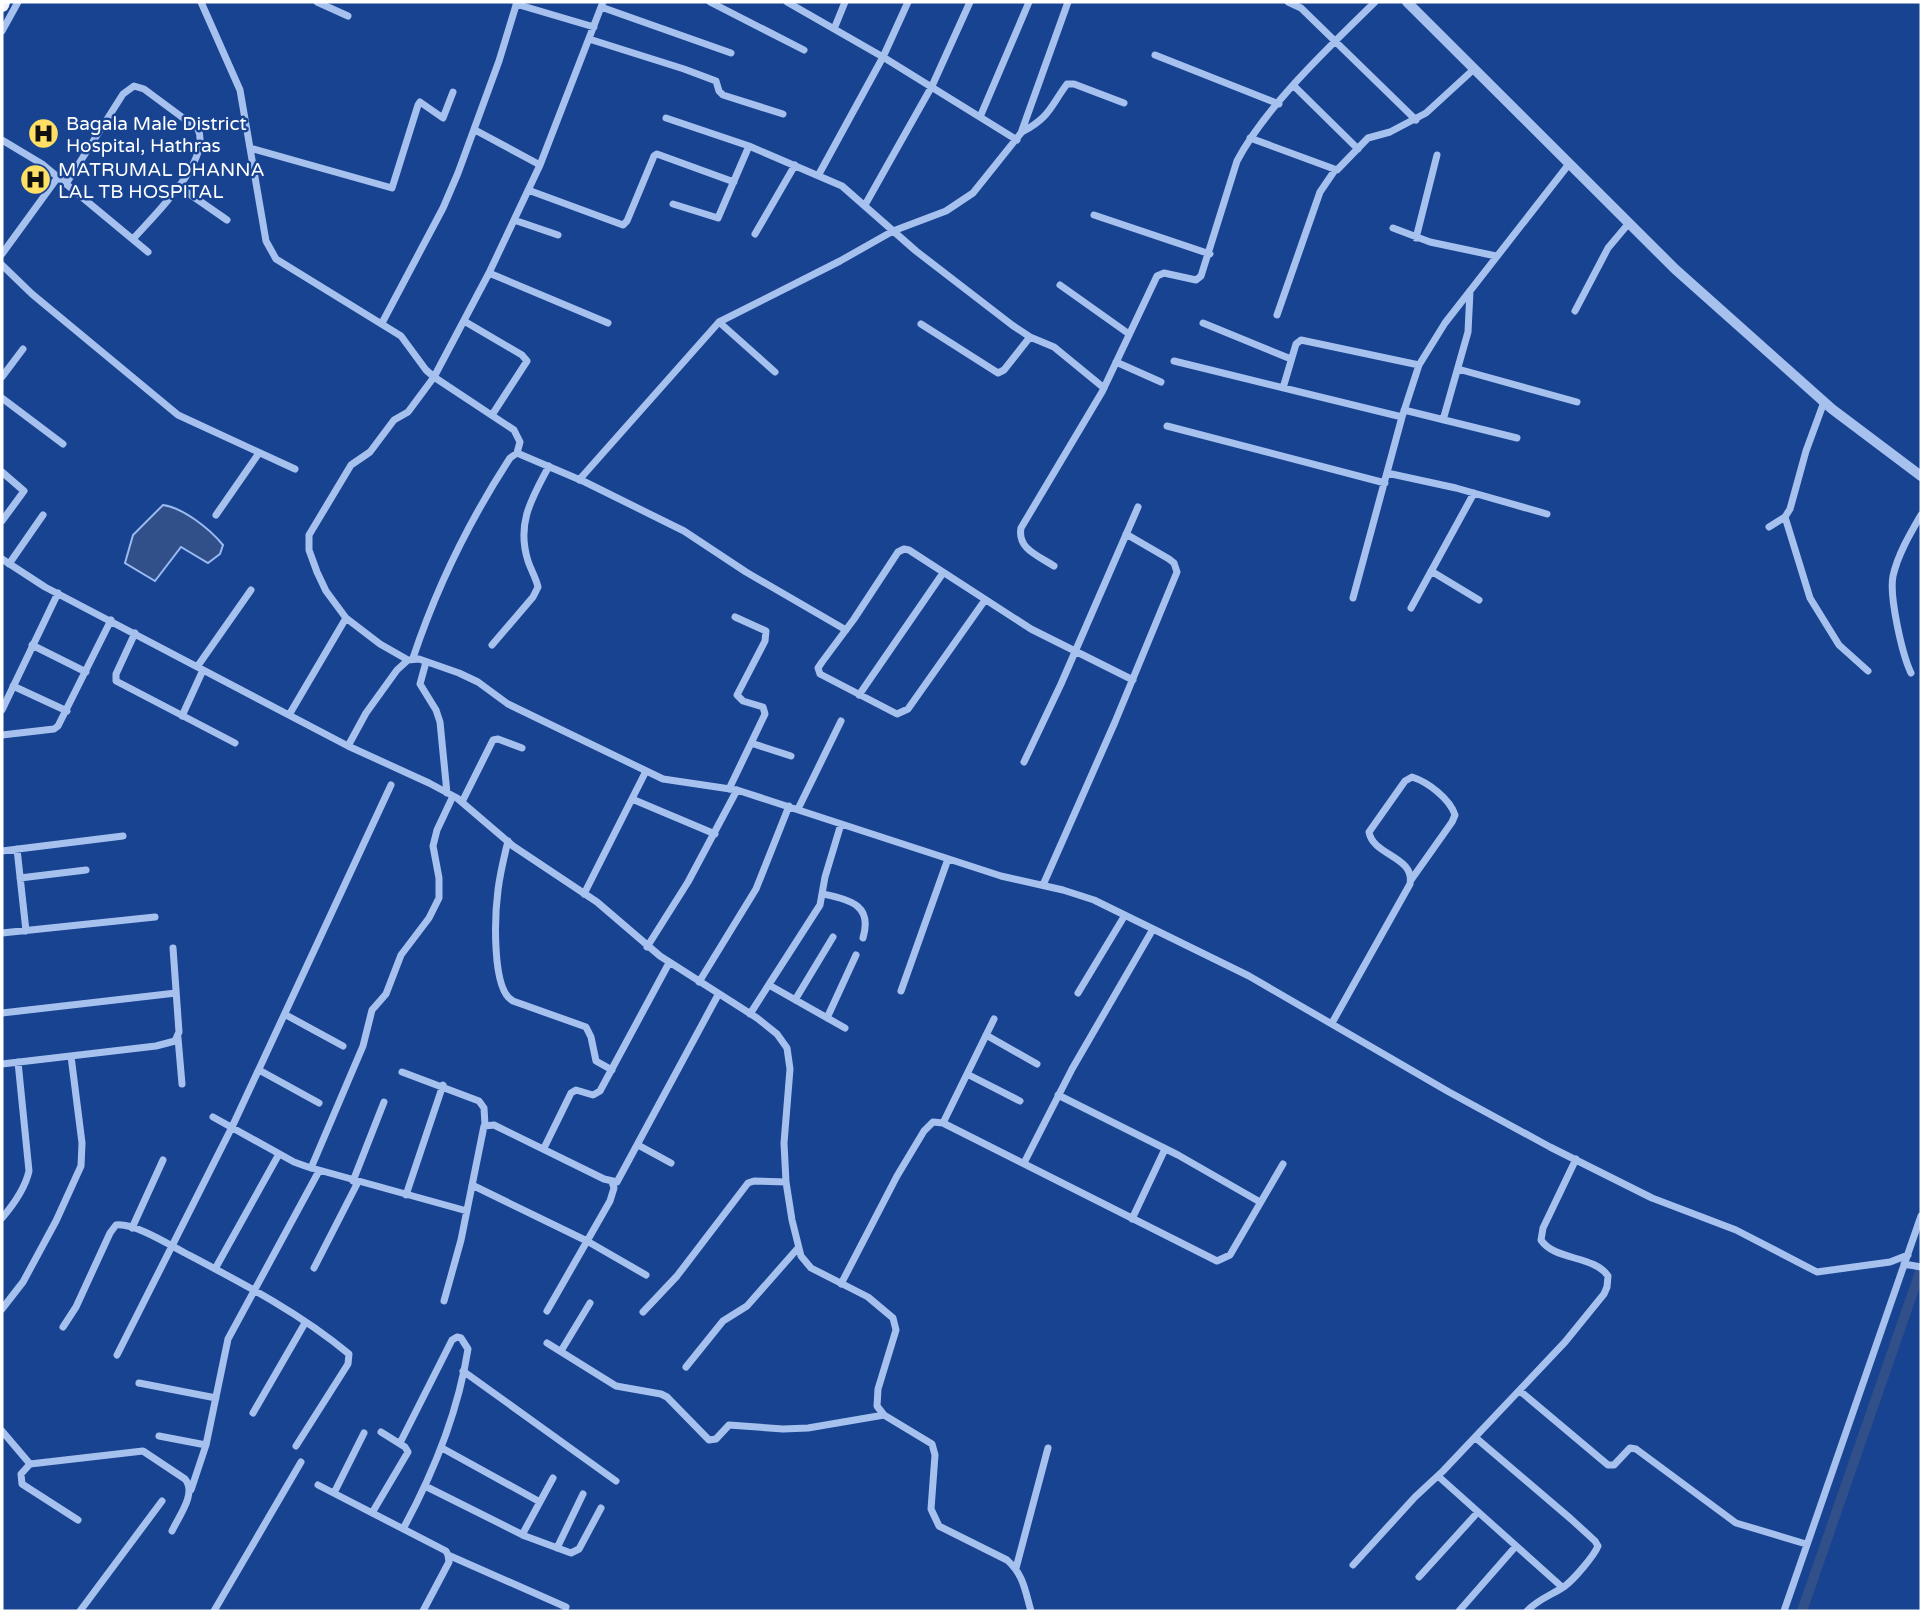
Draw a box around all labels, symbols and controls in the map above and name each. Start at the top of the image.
place label: Bagala Male District Hospital, Hathras [66,113,247,157]
hospital icon: Bagala Male District Hospital, Hathras [26,117,60,151]
place label: MATRUMAL DHANNA LAL TB HOSPITAL [58,159,265,203]
hospital icon: MATRUMAL DHANNA LAL TB HOSPITAL [18,163,52,197]

